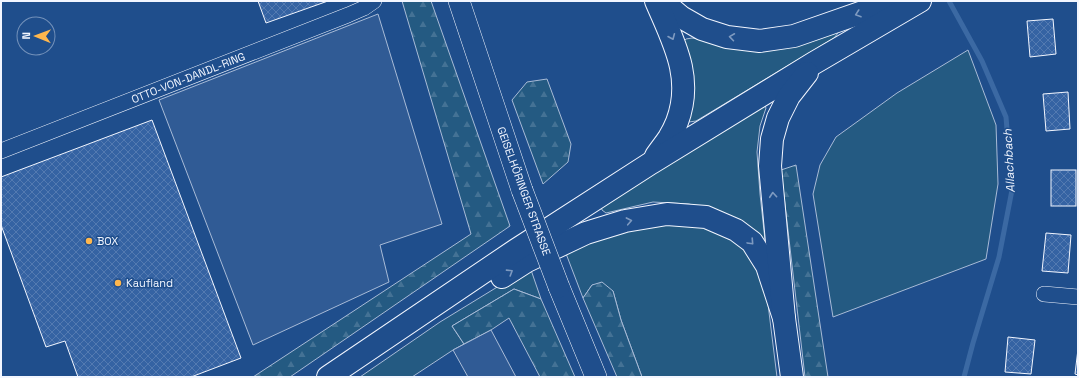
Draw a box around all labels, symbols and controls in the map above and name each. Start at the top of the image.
one-way arrow [855,9,862,18]
north arrow [16,16,56,56]
text: N [19,32,33,40]
one-way arrow [667,33,675,40]
one-way arrow [729,33,735,42]
street label: OTTO-VON-DANDL-RING [129,49,247,106]
street label: GEISELHÖRINGER STRASSE [494,124,555,257]
water label: Allachbach [999,128,1019,193]
one-way arrow [768,192,777,198]
one-way arrow [625,217,632,225]
place label: BOX [97,234,118,248]
marker: BOX [84,236,94,246]
one-way arrow [746,237,753,245]
one-way arrow [506,269,513,276]
place label: Kaufland [126,276,173,290]
marker: Kaufland [113,278,123,288]

